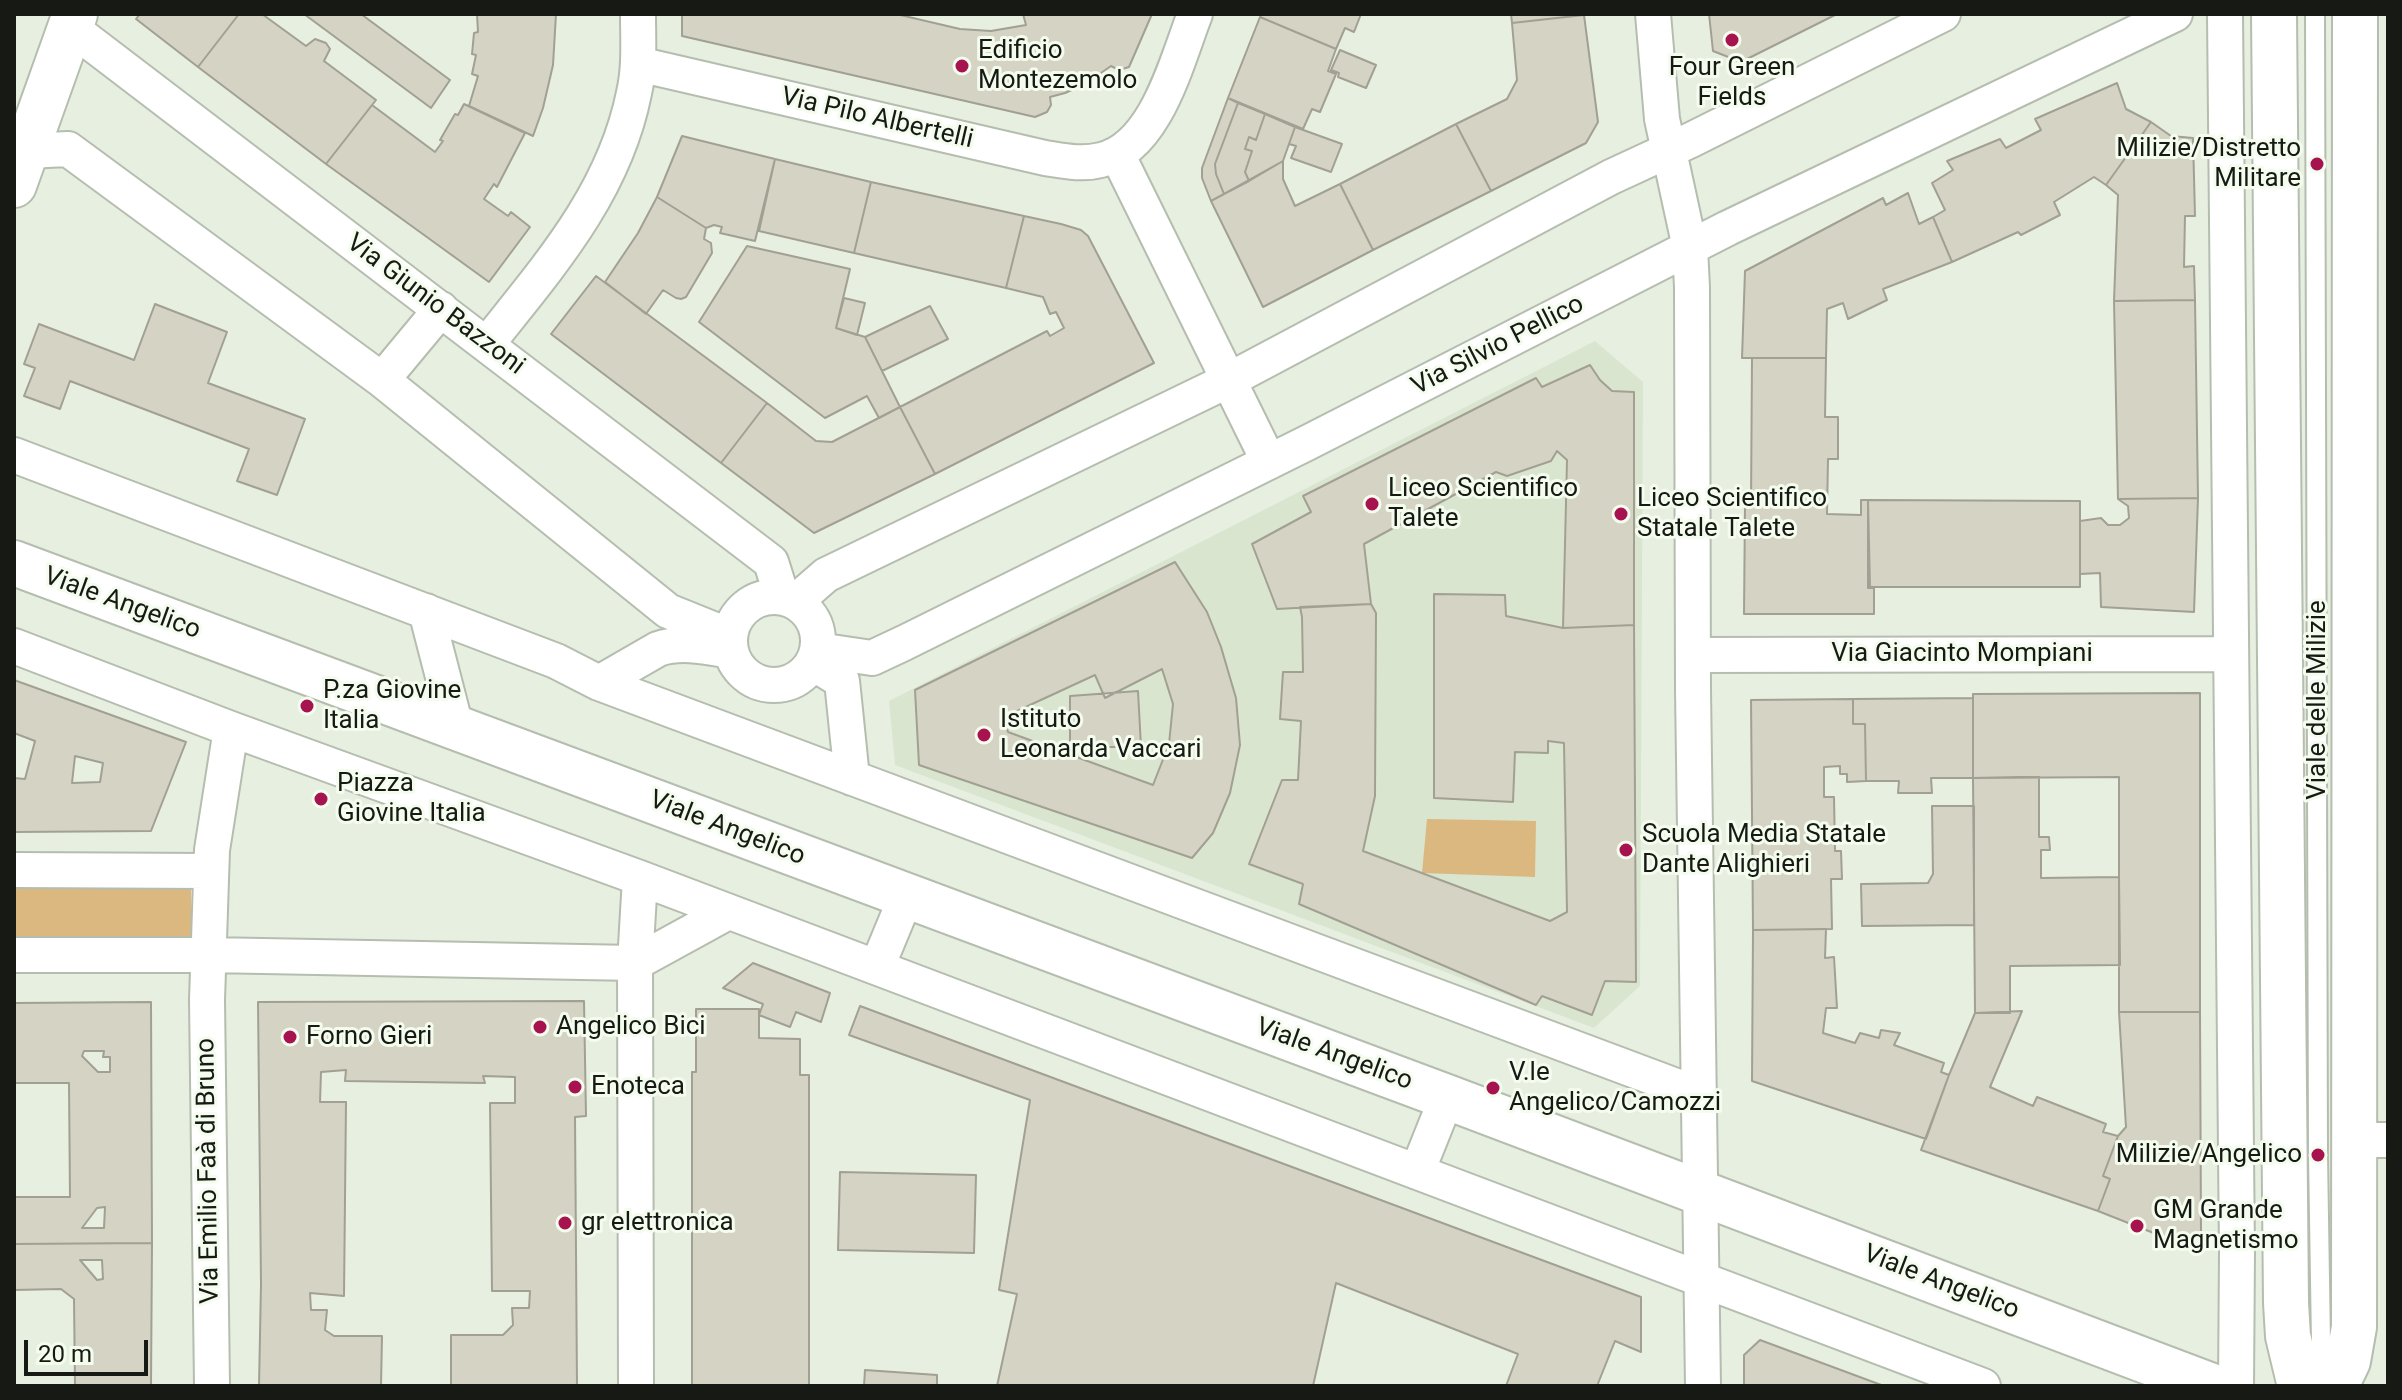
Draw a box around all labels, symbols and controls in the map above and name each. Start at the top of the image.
marker: Four Green Fields [1723,31,1741,49]
place label: Edificio Montezemolo [978,35,1137,96]
place label: Four Green Fields [1669,52,1795,114]
marker: Edificio Montezemolo [953,57,971,75]
street label: Via Pilo Albertelli [778,82,976,156]
place label: Milizie/Distretto Militare [2116,133,2301,194]
marker: Milizie/Distretto Militare [2308,155,2326,173]
street label: Via Giunio Bazzoni [340,228,530,382]
street label: Via Silvio Pellico [1407,289,1589,403]
place label: Liceo Scientifico Talete [1388,473,1578,534]
place label: Liceo Scientifico Statale Talete [1637,483,1827,544]
marker: Liceo Scientifico Talete [1363,495,1381,513]
marker: Liceo Scientifico Statale Talete [1612,505,1630,523]
street label: Viale Angelico [39,561,205,647]
street label: Viale delle Milizie [2302,600,2334,800]
street label: Via Giacinto Mompiani [1831,638,2093,670]
place label: P.za Giovine Italia [323,675,461,736]
marker: P.za Giovine Italia [298,697,316,715]
place label: Istituto Leonarda Vaccari [1000,704,1202,766]
marker: Istituto Leonarda Vaccari [975,726,993,744]
place label: Piazza Giovine Italia [337,768,486,830]
street label: Viale Angelico [645,785,809,873]
marker: Piazza Giovine Italia [312,790,330,808]
place label: Scuola Media Statale Dante Alighieri [1642,819,1886,880]
marker: Scuola Media Statale Dante Alighieri [1617,841,1635,859]
place label: Angelico Bici [556,1011,706,1043]
street label: Viale Angelico [1251,1012,1417,1098]
marker: Angelico Bici [531,1018,549,1036]
place label: Forno Gieri [306,1021,432,1053]
marker: Forno Gieri [281,1028,299,1046]
street label: Via Emilio Faà di Bruno [191,1038,227,1304]
place label: V.le Angelico/Camozzi [1509,1057,1721,1118]
place label: Enoteca [591,1071,685,1103]
marker: Enoteca [566,1078,584,1096]
marker: V.le Angelico/Camozzi [1484,1079,1502,1097]
place label: Milizie/Angelico [2116,1139,2302,1171]
marker: Milizie/Angelico [2309,1146,2327,1164]
place label: GM Grande Magnetismo [2153,1195,2298,1256]
place label: gr elettronica [581,1207,734,1239]
marker: gr elettronica [556,1214,574,1232]
marker: GM Grande Magnetismo [2128,1217,2146,1235]
street label: Viale Angelico [1859,1239,2023,1327]
scale bar [28,1324,152,1374]
text: 20 m [38,1340,92,1368]

